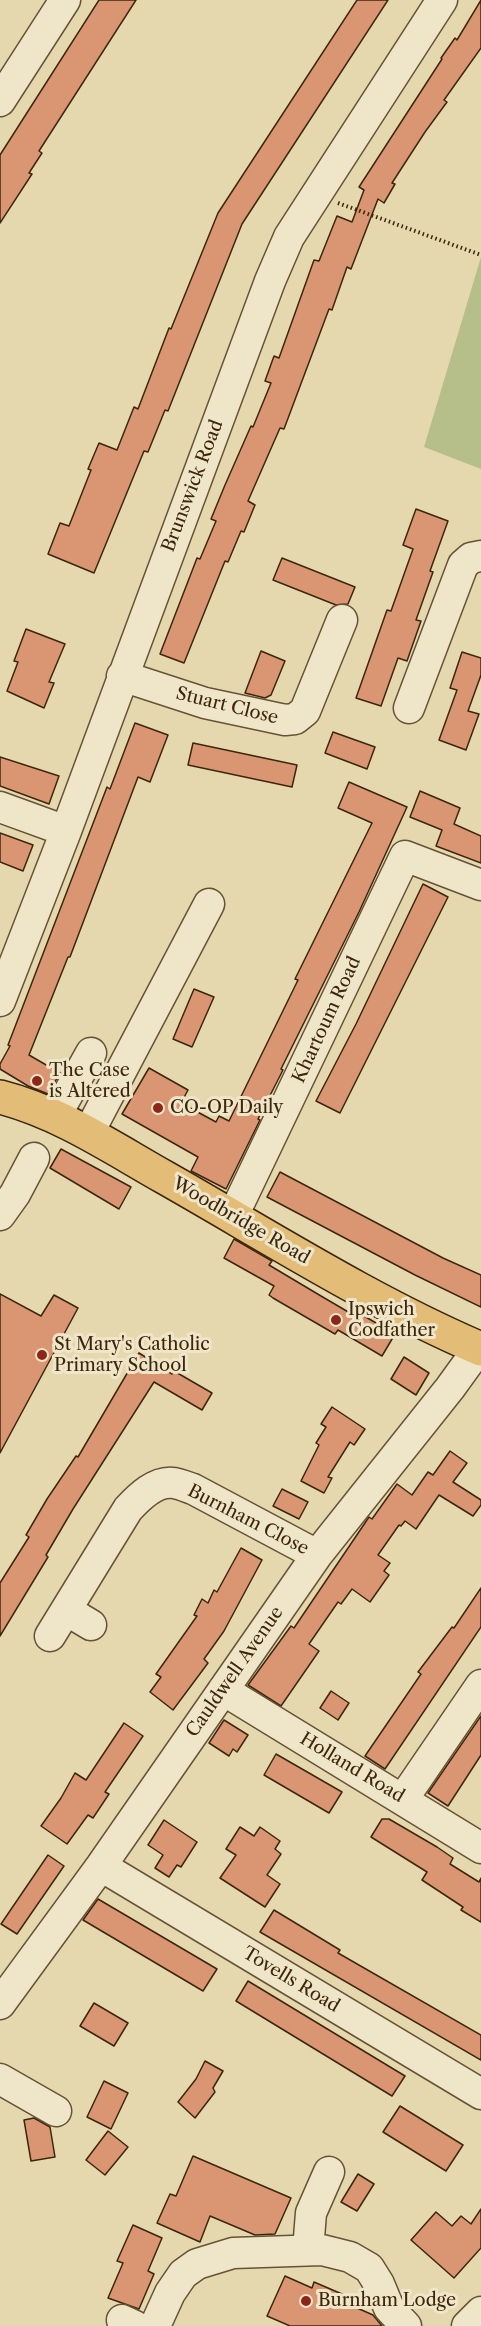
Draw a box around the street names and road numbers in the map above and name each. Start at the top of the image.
street label: Brunswick Road [158,417,228,555]
street label: Stuart Close [174,683,280,729]
street label: Khartoum Road [288,953,366,1087]
street label: Woodbridge Road [169,1173,313,1269]
street label: Burnham Close [184,1480,312,1560]
street label: Cauldwell Avenue [182,1603,288,1741]
street label: Holland Road [296,1728,408,1808]
street label: Tovells Road [239,1943,343,2017]

